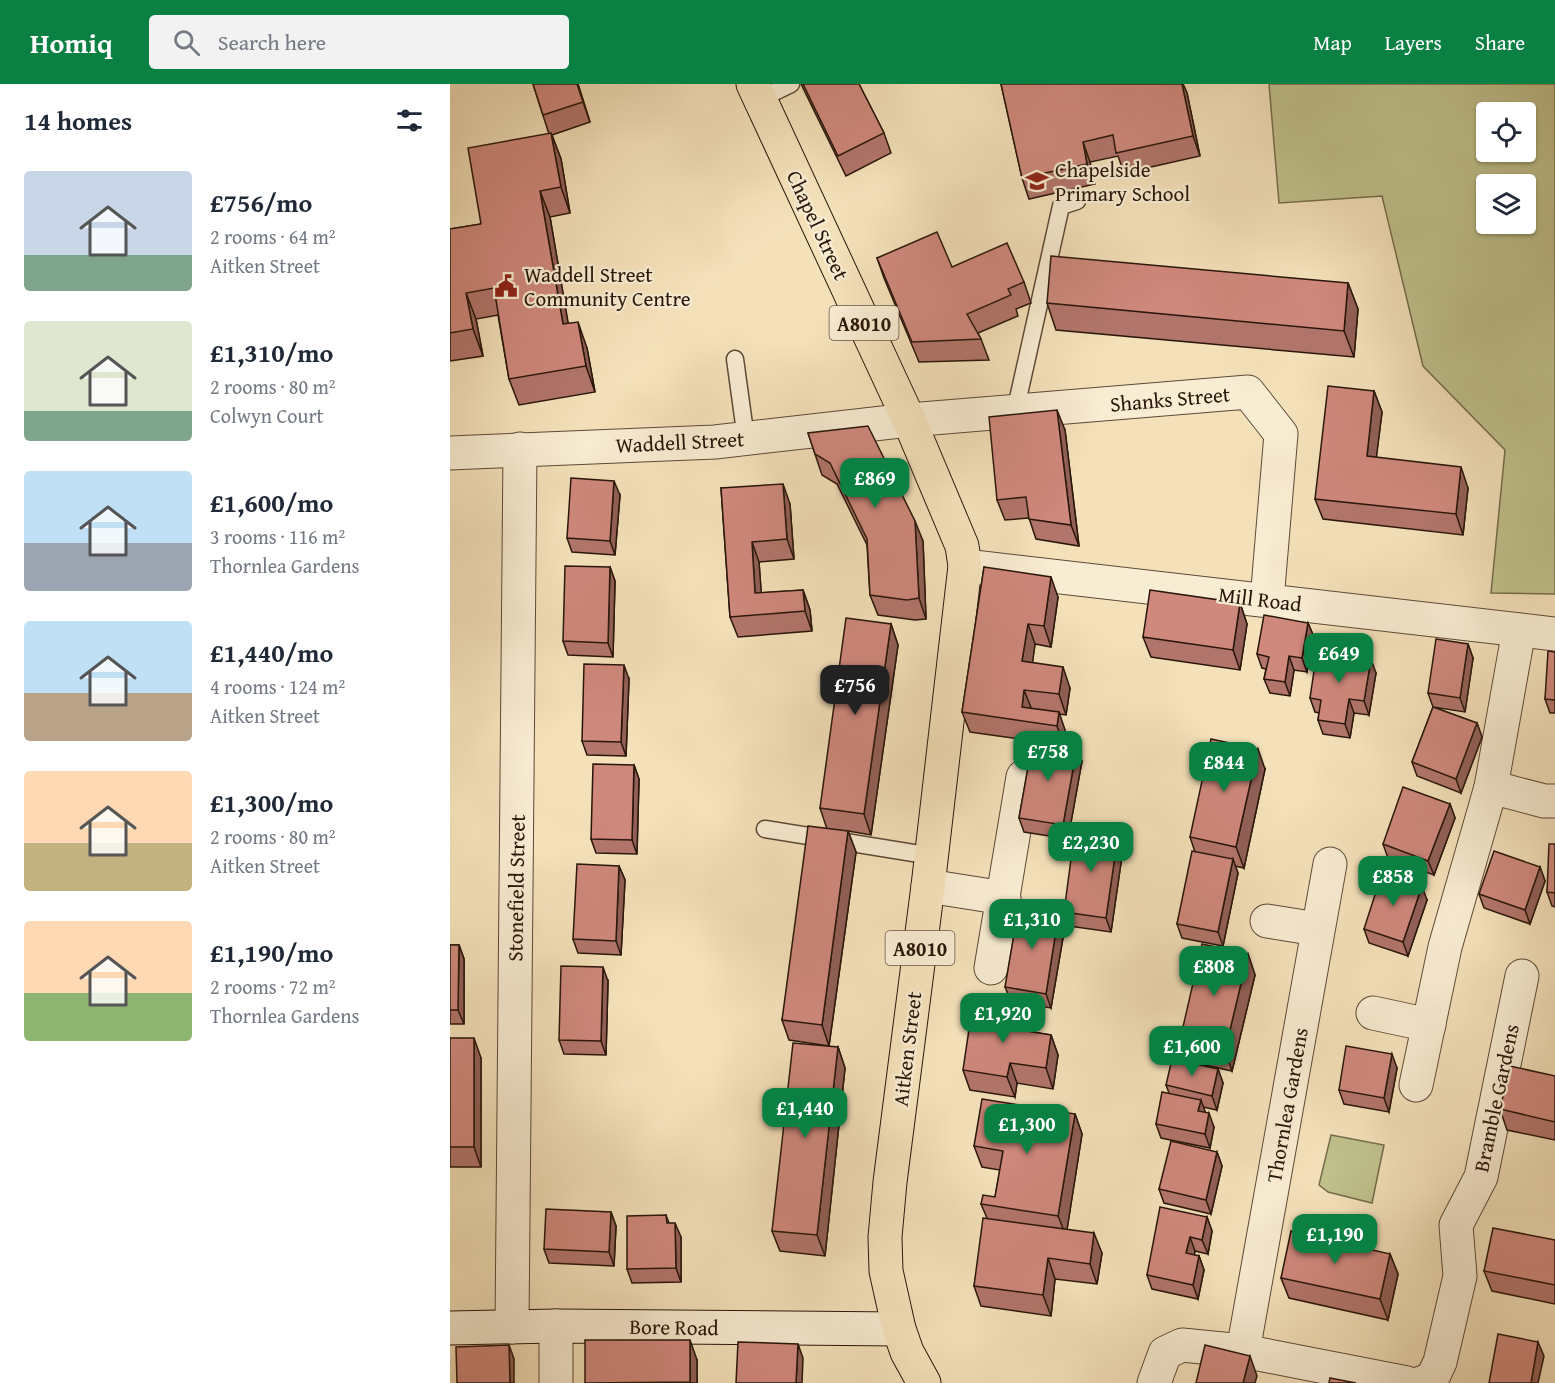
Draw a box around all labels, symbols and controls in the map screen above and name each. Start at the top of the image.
search box [149,15,569,69]
text: Homiq [30,22,113,63]
icon: search [170,26,203,59]
text: Search here [218,26,326,58]
text: Map [1313,27,1352,58]
text: Layers [1385,27,1442,58]
text: Share [1475,27,1525,58]
text: 14 homes [24,101,132,140]
map controls [1476,102,1536,234]
button: locate [1476,102,1536,162]
icon: filters [393,104,426,137]
place label: Chapelside Primary School [1055,154,1190,209]
street label: Chapel Street [779,165,857,286]
school or university icon: Chapelside Primary School [1024,168,1050,194]
button: layers [1476,174,1536,234]
text: £756/mo [210,183,312,222]
icon: home [72,195,144,267]
text: 2 rooms · 64 m² [210,222,336,251]
text: Aitken Street [210,251,320,280]
place label: Waddell Street Community Centre [524,259,691,314]
public building icon: Waddell Street Community Centre [493,273,519,299]
road number: A8010 [830,306,898,340]
text: £1,310/mo [210,333,333,372]
icon: home [72,345,144,417]
text: 2 rooms · 80 m² [210,372,336,401]
street label: Shanks Street [1109,378,1232,420]
text: Colwyn Court [210,401,324,430]
street label: Waddell Street [615,423,746,461]
pin: £869 [839,458,911,509]
text: £869 [854,463,896,492]
text: £1,600/mo [210,483,333,522]
icon: home [72,495,144,567]
text: 3 rooms · 116 m² [210,522,345,551]
text: Thornlea Gardens [210,551,360,580]
street label: Mill Road [1217,579,1304,620]
text: £1,440/mo [210,633,333,672]
pin: £649 [1303,633,1375,684]
text: £649 [1318,638,1360,667]
icon: home [72,645,144,717]
pin: £756 [819,665,891,716]
text: £756 [834,670,876,699]
text: 4 rooms · 124 m² [210,672,345,701]
text: Aitken Street [210,701,320,730]
pin: £758 [1012,731,1084,782]
text: £758 [1027,736,1069,765]
pin: £844 [1188,742,1260,793]
text: £844 [1203,747,1245,776]
text: £1,300/mo [210,783,333,822]
icon: home [72,795,144,867]
street label: Stonefield Street [499,813,533,962]
text: 2 rooms · 80 m² [210,822,336,851]
pin: £2,230 [1042,822,1140,873]
text: £2,230 [1062,827,1120,856]
text: Aitken Street [210,851,320,880]
pin: £858 [1357,856,1429,907]
text: £858 [1372,861,1414,890]
pin: £1,310 [983,899,1081,950]
text: £1,310 [1003,904,1061,933]
road number: A8010 [886,931,954,965]
text: £1,190/mo [210,933,333,972]
icon: home [72,945,144,1017]
pin: £808 [1178,946,1250,997]
text: £808 [1193,951,1235,980]
text: 2 rooms · 72 m² [210,972,336,1001]
street label: Aitken Street [885,989,930,1108]
pin: £1,920 [954,993,1052,1044]
text: £1,920 [974,998,1032,1027]
text: Thornlea Gardens [210,1001,360,1030]
street label: Bramble Gardens [1465,1021,1527,1175]
street label: Thornlea Gardens [1258,1025,1316,1185]
pin: £1,600 [1143,1026,1241,1077]
text: £1,600 [1163,1031,1221,1060]
pin: £1,440 [756,1088,854,1139]
text: £1,440 [776,1093,834,1122]
pin: £1,300 [978,1104,1076,1155]
text: £1,300 [998,1109,1056,1138]
pin: £1,190 [1286,1214,1384,1265]
text: £1,190 [1306,1219,1364,1248]
street label: Bore Road [629,1311,720,1343]

